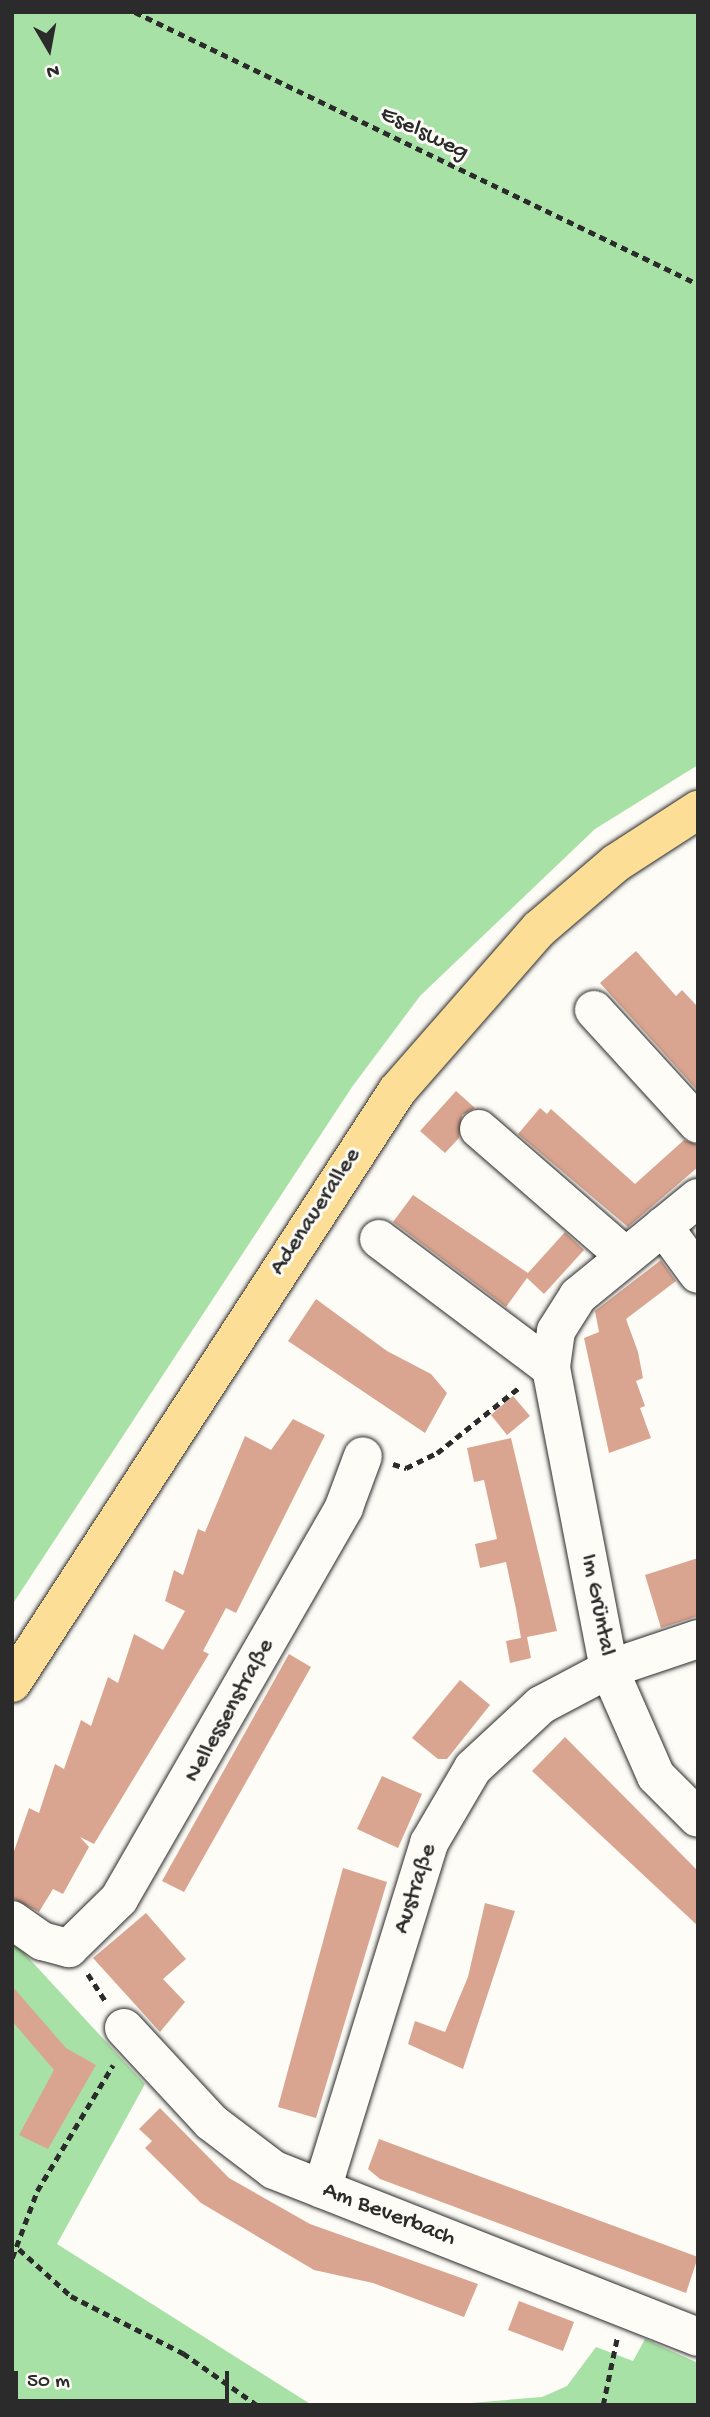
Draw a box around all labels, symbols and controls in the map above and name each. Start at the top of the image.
north arrow [14,14,84,84]
text: N [45,58,61,83]
street label: Eselsweg [375,100,473,168]
street label: Adenauerallee [264,1143,368,1281]
street label: Im Grüntal [573,1552,621,1658]
street label: Nellessenstraße [179,1634,281,1788]
street label: Austraße [388,1840,444,1938]
street label: Am Beverbach [318,2176,460,2254]
scale bar [18,2358,233,2402]
text: 50 m [27,2370,70,2395]

